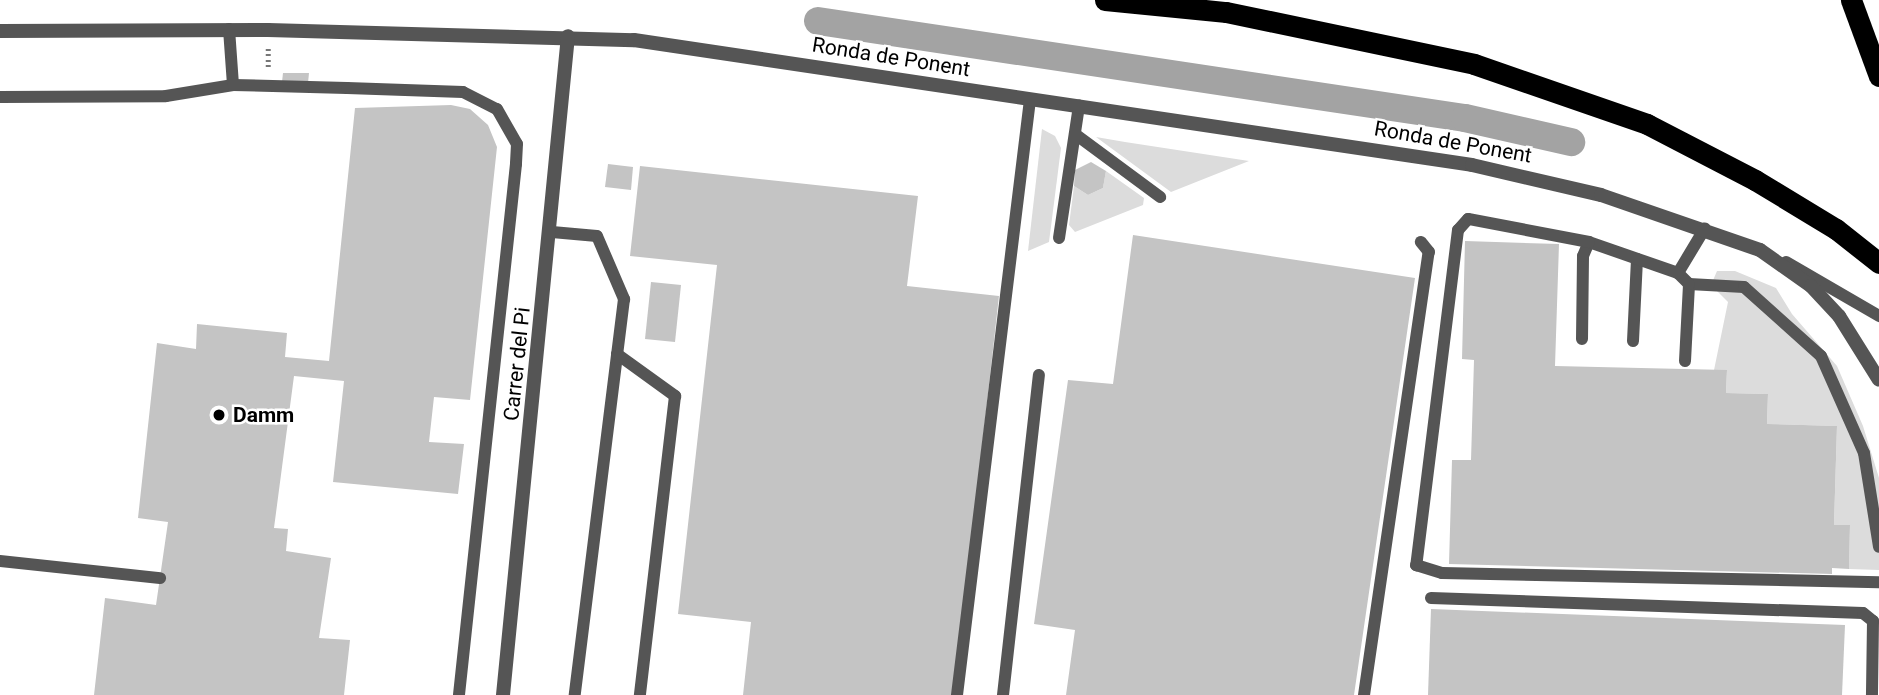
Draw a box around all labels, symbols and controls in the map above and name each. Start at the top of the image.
street label: Ronda de Ponent [810,32,972,82]
street label: Ronda de Ponent [1372,116,1534,168]
street label: Carrer del Pi [498,306,536,422]
place label: Damm [233,402,294,428]
marker: Damm [211,407,227,423]

